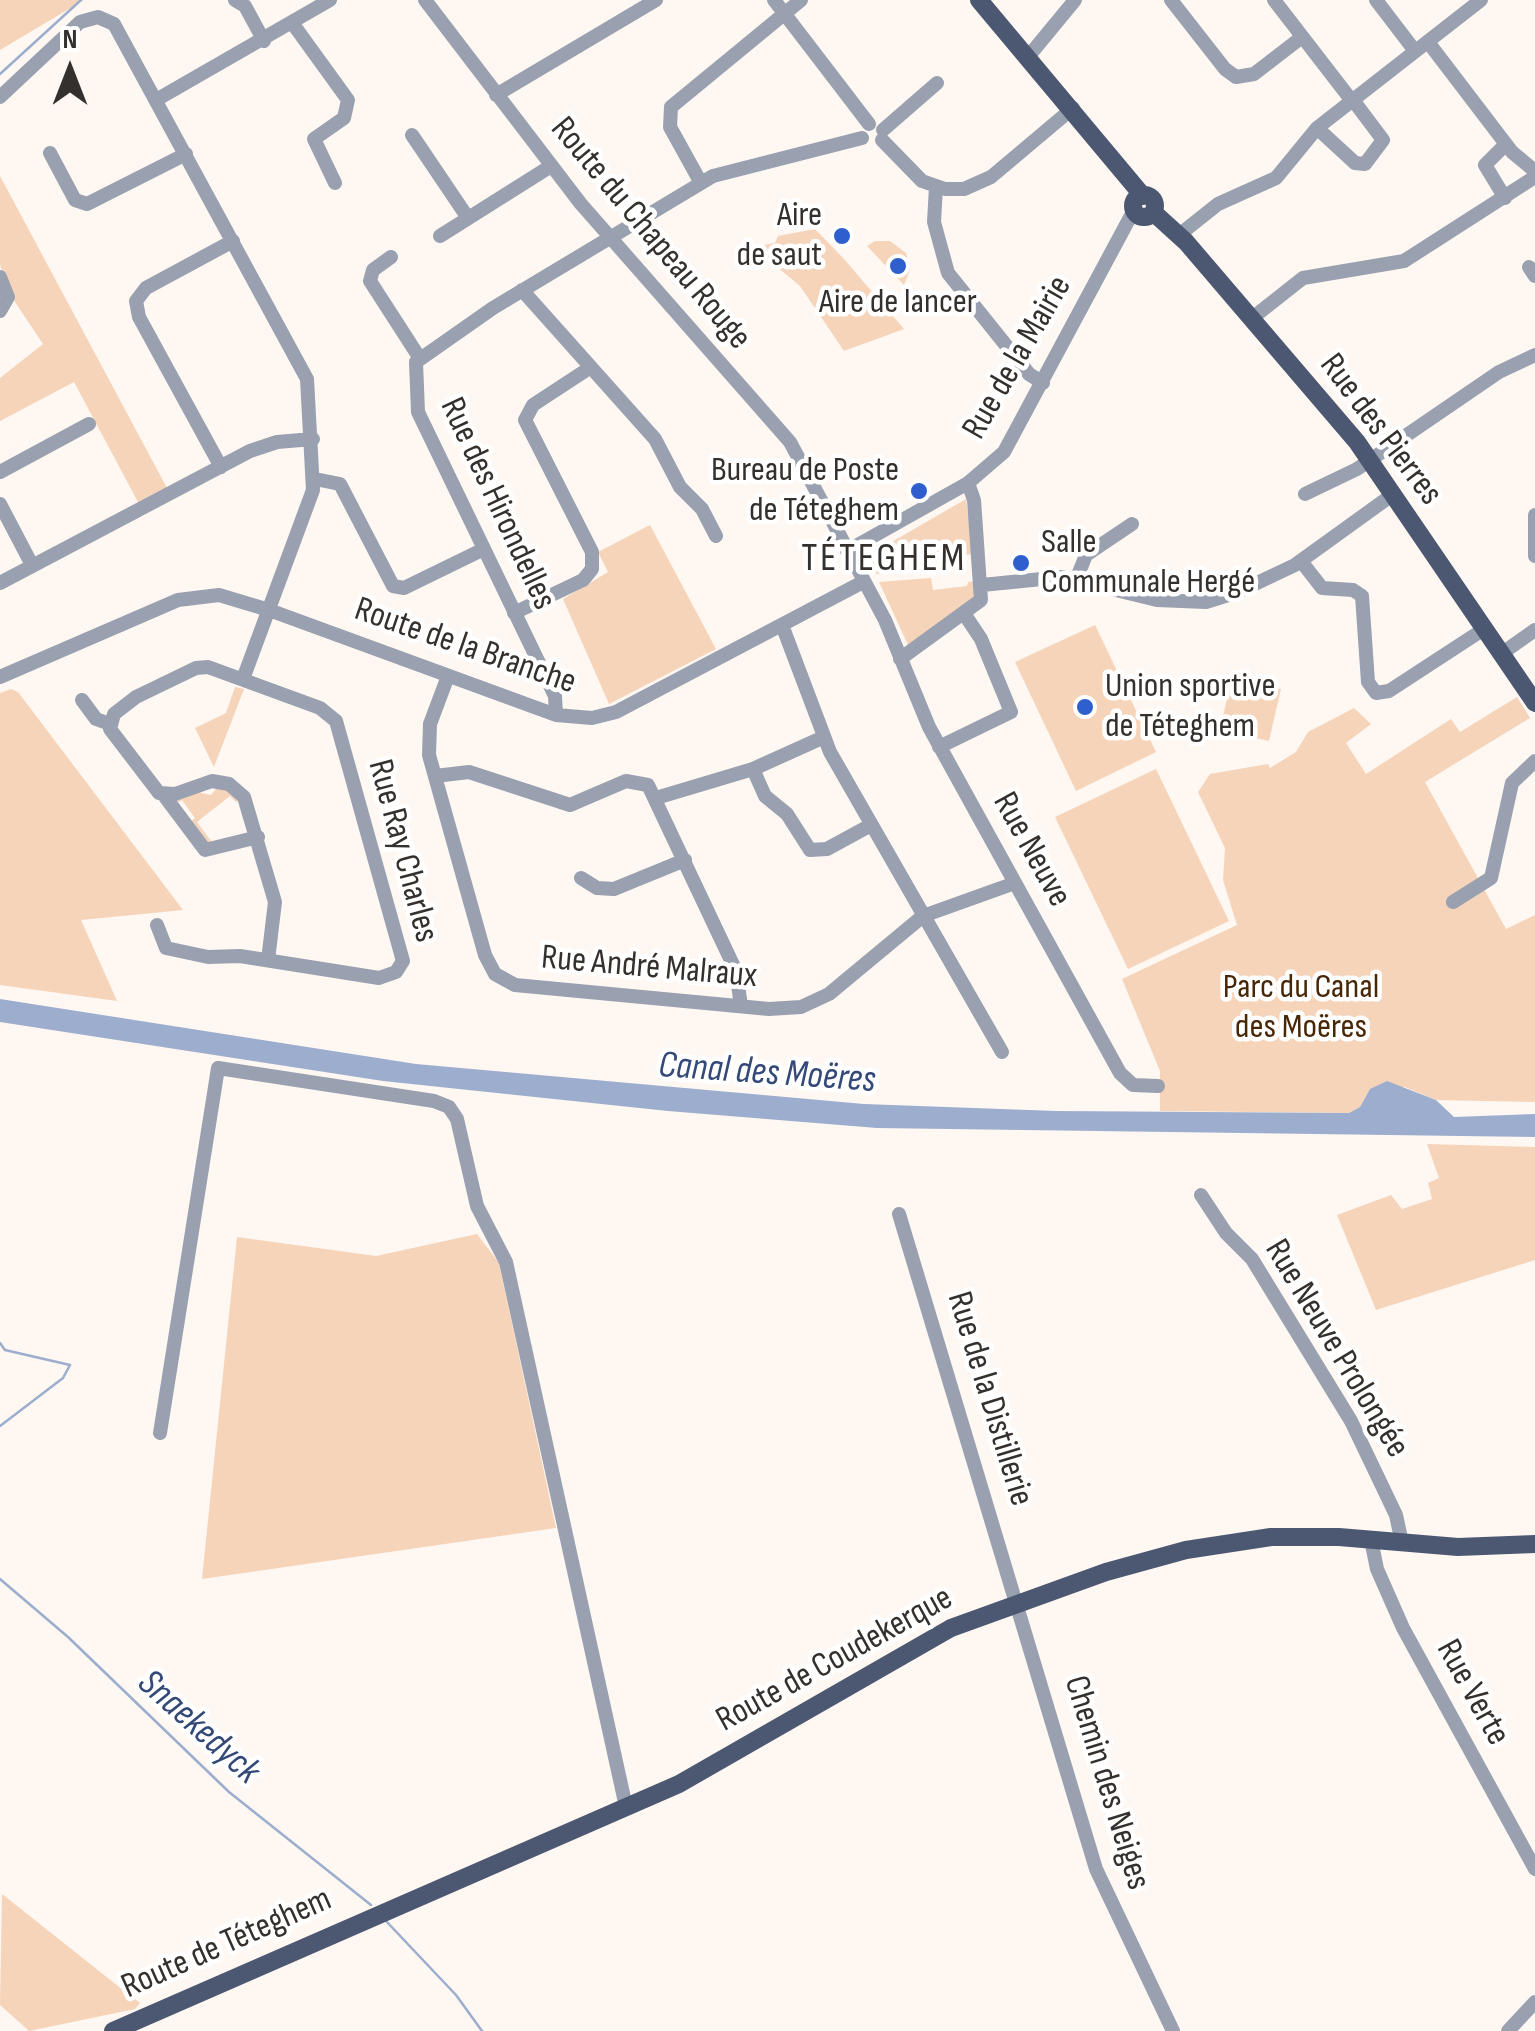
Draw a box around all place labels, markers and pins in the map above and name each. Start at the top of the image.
place label: Aire de saut [737,195,822,277]
marker: Aire de saut [831,225,853,247]
marker: Aire de lancer [887,255,909,277]
place label: Aire de lancer [819,282,977,324]
place label: Bureau de Poste de Téteghem [711,450,899,532]
marker: Bureau de Poste de Téteghem [908,480,930,502]
place label: Salle Communale Hergé [1041,522,1255,604]
marker: Salle Communale Hergé [1010,552,1032,574]
place label: Union sportive de Téteghem [1105,666,1275,748]
marker: Union sportive de Téteghem [1074,696,1096,718]

